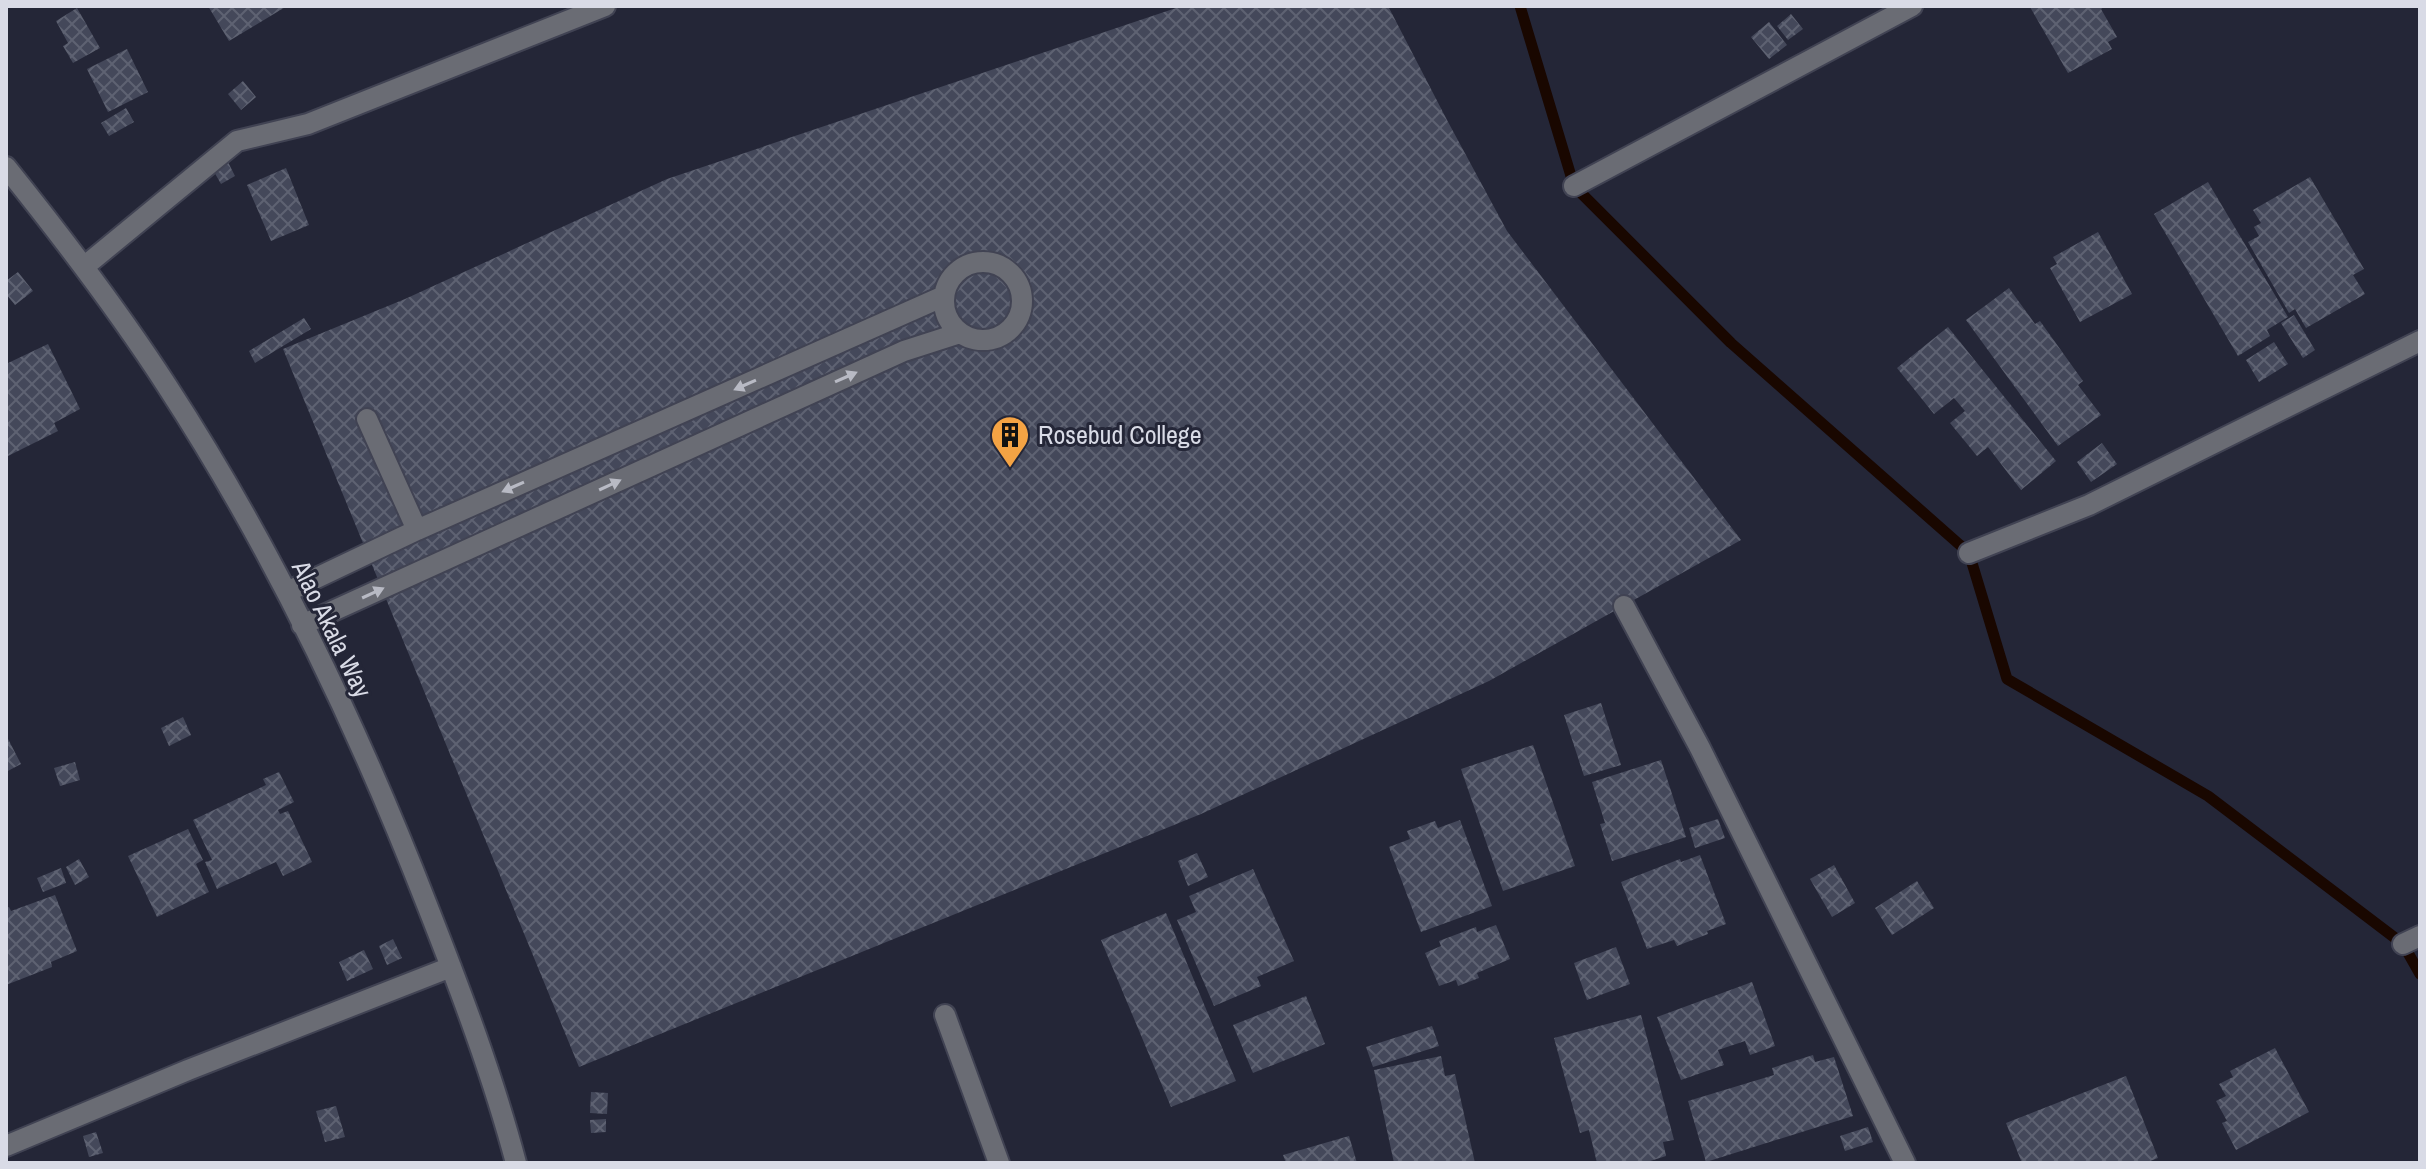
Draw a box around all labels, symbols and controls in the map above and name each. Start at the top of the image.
one-way arrow [835,370,858,384]
one-way arrow [733,379,757,392]
building icon: Rosebud College [989,414,1031,469]
place label: Rosebud College [1038,417,1202,452]
one-way arrow [598,478,621,491]
one-way arrow [501,481,525,494]
street label: Alao Akala Way [284,553,381,704]
one-way arrow [362,586,385,600]

